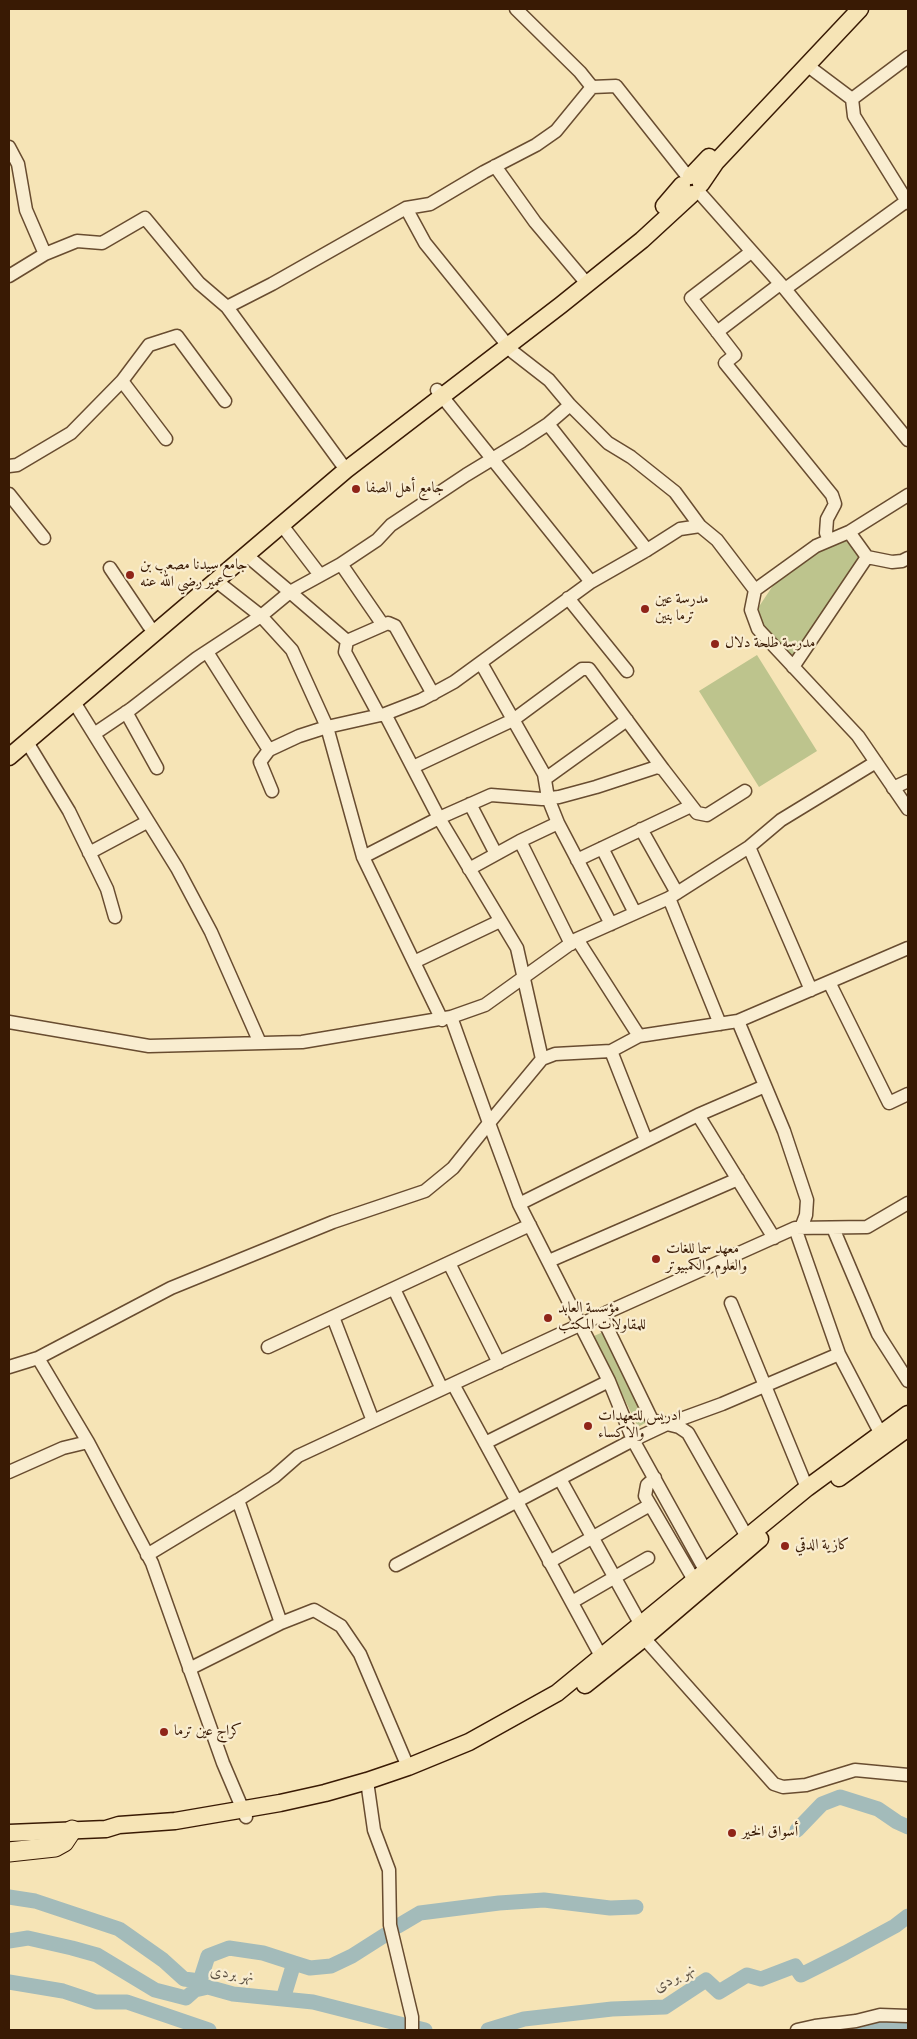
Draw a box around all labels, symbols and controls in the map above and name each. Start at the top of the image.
place label: جامع أهل الصفا [366,480,444,498]
marker: جامع أهل الصفا [350,483,362,495]
place label: جامع سيدنا مصعب بن عمير رضي الله عنه [140,557,248,592]
marker: جامع سيدنا مصعب بن عمير رضي الله عنه [124,569,136,581]
place label: مدرسة عين ترما بنين [655,591,709,626]
marker: مدرسة عين ترما بنين [639,603,651,615]
place label: مدرسة طلحة دلال [725,635,815,653]
marker: مدرسة طلحة دلال [709,638,721,650]
place label: معهد سما للغات والعلوم والكمبيوتر [666,1241,747,1276]
marker: معهد سما للغات والعلوم والكمبيوتر [650,1253,662,1265]
place label: مؤسسة العابد للمقاولات المكتب [558,1300,646,1335]
marker: مؤسسة العابد للمقاولات المكتب [542,1312,554,1324]
place label: ادريس للتعهدات والاكساء [598,1408,681,1443]
marker: ادريس للتعهدات والاكساء [582,1420,594,1432]
place label: كازية الدقي [795,1537,850,1555]
marker: كازية الدقي [779,1540,791,1552]
place label: كراج عين ترما [174,1723,242,1741]
marker: كراج عين ترما [158,1726,170,1738]
place label: أسواق الخير [742,1824,798,1842]
marker: أسواق الخير [726,1827,738,1839]
water label: نهر بردى [651,1960,699,1998]
water label: نهر بردى [209,1962,255,1988]

